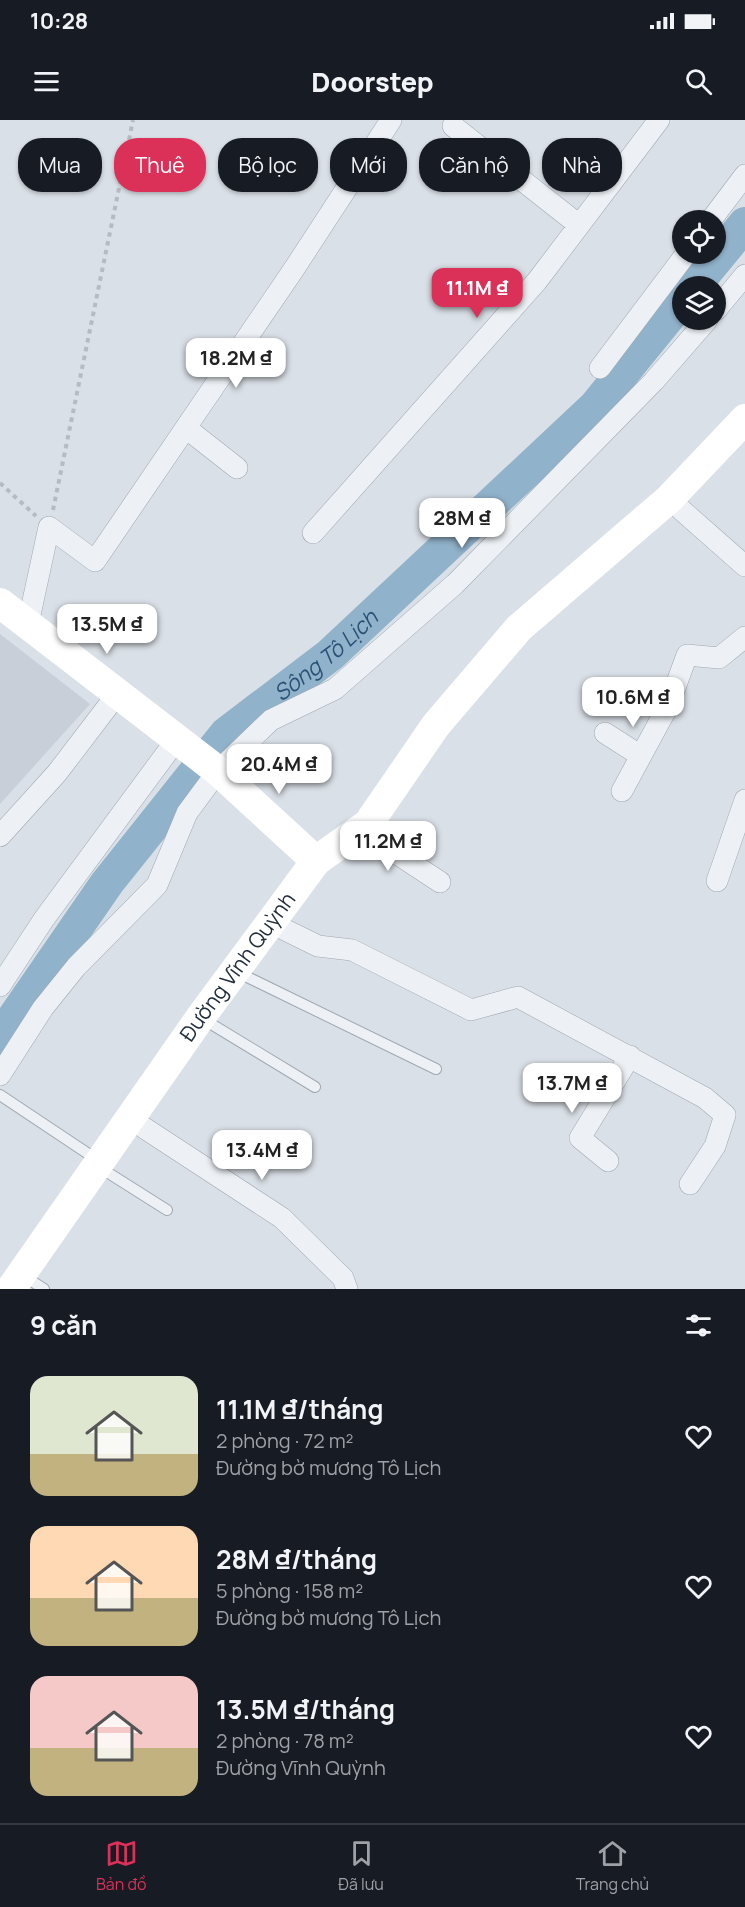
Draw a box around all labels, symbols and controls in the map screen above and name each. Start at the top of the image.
text: 10:28 [30,6,88,36]
text: Doorstep [311,63,434,100]
icon: menu [30,65,63,98]
icon: search [682,65,715,98]
chip: Mua [18,138,102,192]
chip: Thuê [114,138,206,192]
chip: Bộ lọc [218,138,318,192]
chip: Mới [330,138,407,192]
chip: Căn hộ [419,138,530,192]
chip: Nhà [542,138,622,192]
map controls [672,210,726,330]
button: locate [672,210,726,264]
pin: 11.1M ₫ [422,268,532,319]
text: 11.1M ₫ [446,274,508,301]
button: layers [672,276,726,330]
pin: 18.2M ₫ [181,338,291,389]
text: 18.2M ₫ [200,344,272,371]
pin: 28M ₫ [420,498,504,549]
text: 28M ₫ [433,504,491,531]
water label: Sông Tô Lịch [267,602,385,708]
pin: 13.5M ₫ [52,604,162,655]
text: 13.5M ₫ [71,610,143,637]
pin: 10.6M ₫ [578,677,688,728]
text: 10.6M ₫ [596,683,670,710]
pin: 20.4M ₫ [224,744,334,795]
text: 20.4M ₫ [241,750,317,777]
pin: 11.2M ₫ [333,821,443,872]
text: 11.2M ₫ [354,827,422,854]
street label: Đường Vĩnh Quỳnh [173,886,301,1046]
pin: 13.7M ₫ [517,1063,627,1114]
text: 13.7M ₫ [537,1069,607,1096]
pin: 13.4M ₫ [207,1130,317,1181]
text: 13.4M ₫ [226,1136,298,1163]
text: 9 căn [30,1307,97,1343]
icon: filters [682,1309,715,1342]
text: 11.1M ₫/tháng [216,1391,383,1427]
icon: home [78,1400,150,1472]
icon: heart [682,1420,715,1453]
text: 2 phòng · 72 m² [216,1427,354,1454]
text: Đường bờ mương Tô Lịch [216,1454,442,1481]
text: 28M ₫/tháng [216,1541,377,1577]
icon: home [78,1550,150,1622]
icon: heart [682,1570,715,1603]
text: 5 phòng · 158 m² [216,1577,363,1604]
text: Đường bờ mương Tô Lịch [216,1604,442,1631]
text: 13.5M ₫/tháng [216,1691,395,1727]
icon: home [78,1700,150,1772]
icon: heart [682,1720,715,1753]
text: 2 phòng · 78 m² [216,1727,354,1754]
text: Đường Vĩnh Quỳnh [216,1754,386,1781]
tab: Bản đồ [96,1837,146,1895]
tab: Đã lưu [338,1837,384,1895]
tab: Trang chủ [576,1837,649,1895]

